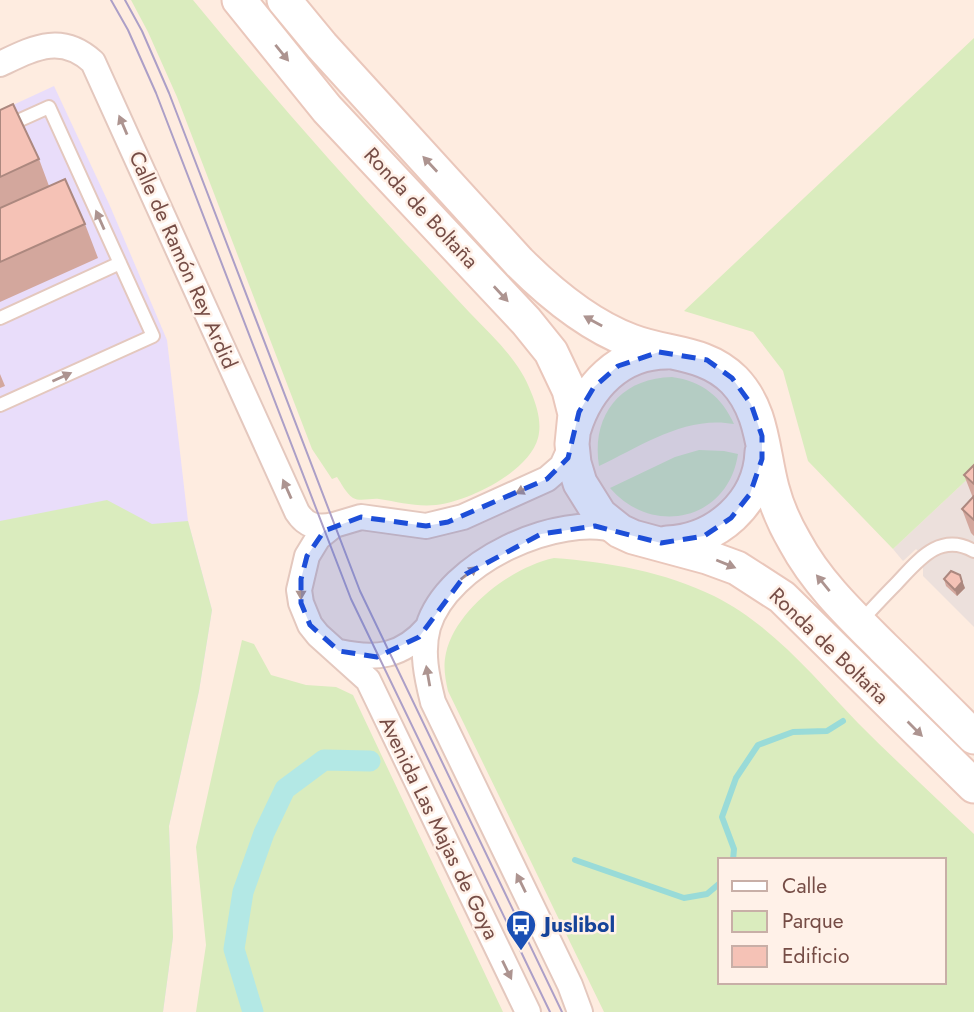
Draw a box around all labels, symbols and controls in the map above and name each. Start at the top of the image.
one-way arrow [275,44,290,62]
one-way arrow [117,115,129,135]
street label: Ronda de Boltaña [357,141,485,275]
street label: Calle de Ramón Rey Ardid [121,146,245,374]
one-way arrow [422,156,438,173]
one-way arrow [95,209,106,230]
one-way arrow [492,285,508,302]
one-way arrow [583,315,602,327]
one-way arrow [52,371,72,383]
one-way arrow [281,479,293,499]
one-way arrow [515,484,535,495]
one-way arrow [716,559,737,570]
one-way arrow [459,566,477,581]
one-way arrow [816,575,831,592]
one-way arrow [295,578,307,600]
street label: Ronda de Boltaña [762,581,896,711]
one-way arrow [422,665,433,687]
street label: Avenida Las Majas de Goya [372,711,506,945]
one-way arrow [906,720,923,736]
legend [718,858,946,984]
text: Calle [782,871,827,901]
one-way arrow [515,873,526,893]
text: Parque [782,906,844,936]
bus stop icon: Juslibol [504,908,538,952]
place label: Juslibol [540,910,615,940]
text: Edificio [782,941,849,971]
one-way arrow [502,960,513,980]

